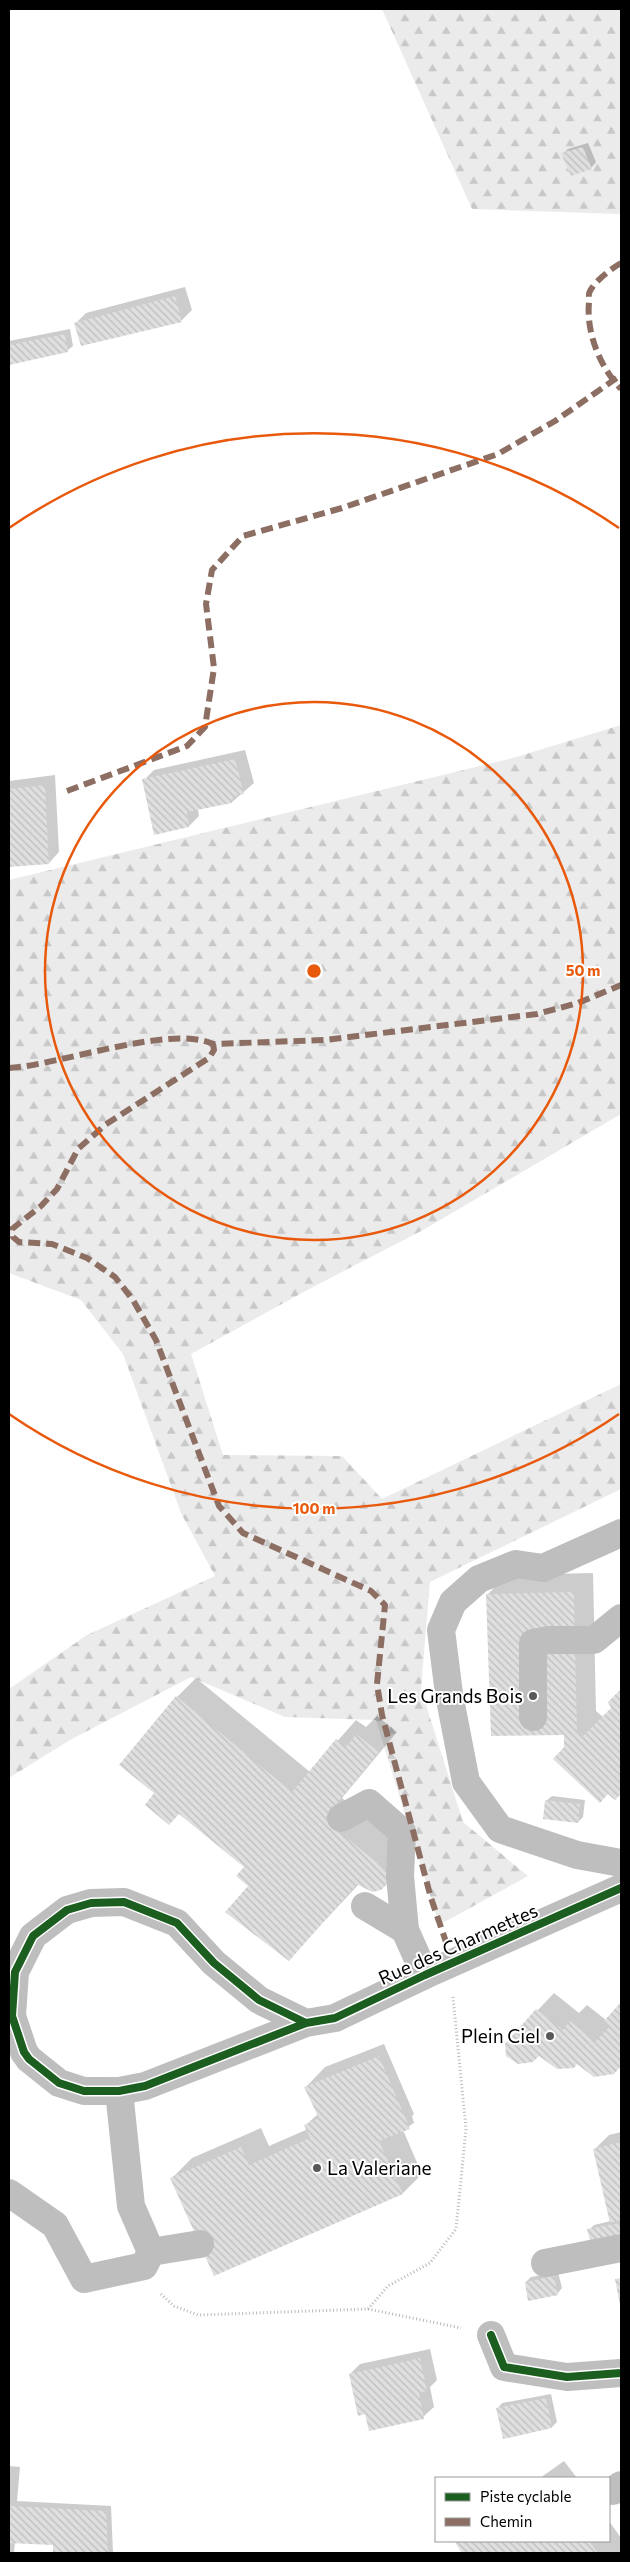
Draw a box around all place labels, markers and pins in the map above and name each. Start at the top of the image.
centre of rings [305,962,323,980]
place label: Les Grands Bois [387,1684,523,1707]
marker: Les Grands Bois [527,1690,539,1702]
place label: Plein Ciel [461,2024,540,2047]
marker: Plein Ciel [544,2030,556,2042]
place label: La Valeriane [327,2156,432,2179]
marker: La Valeriane [311,2162,323,2174]

